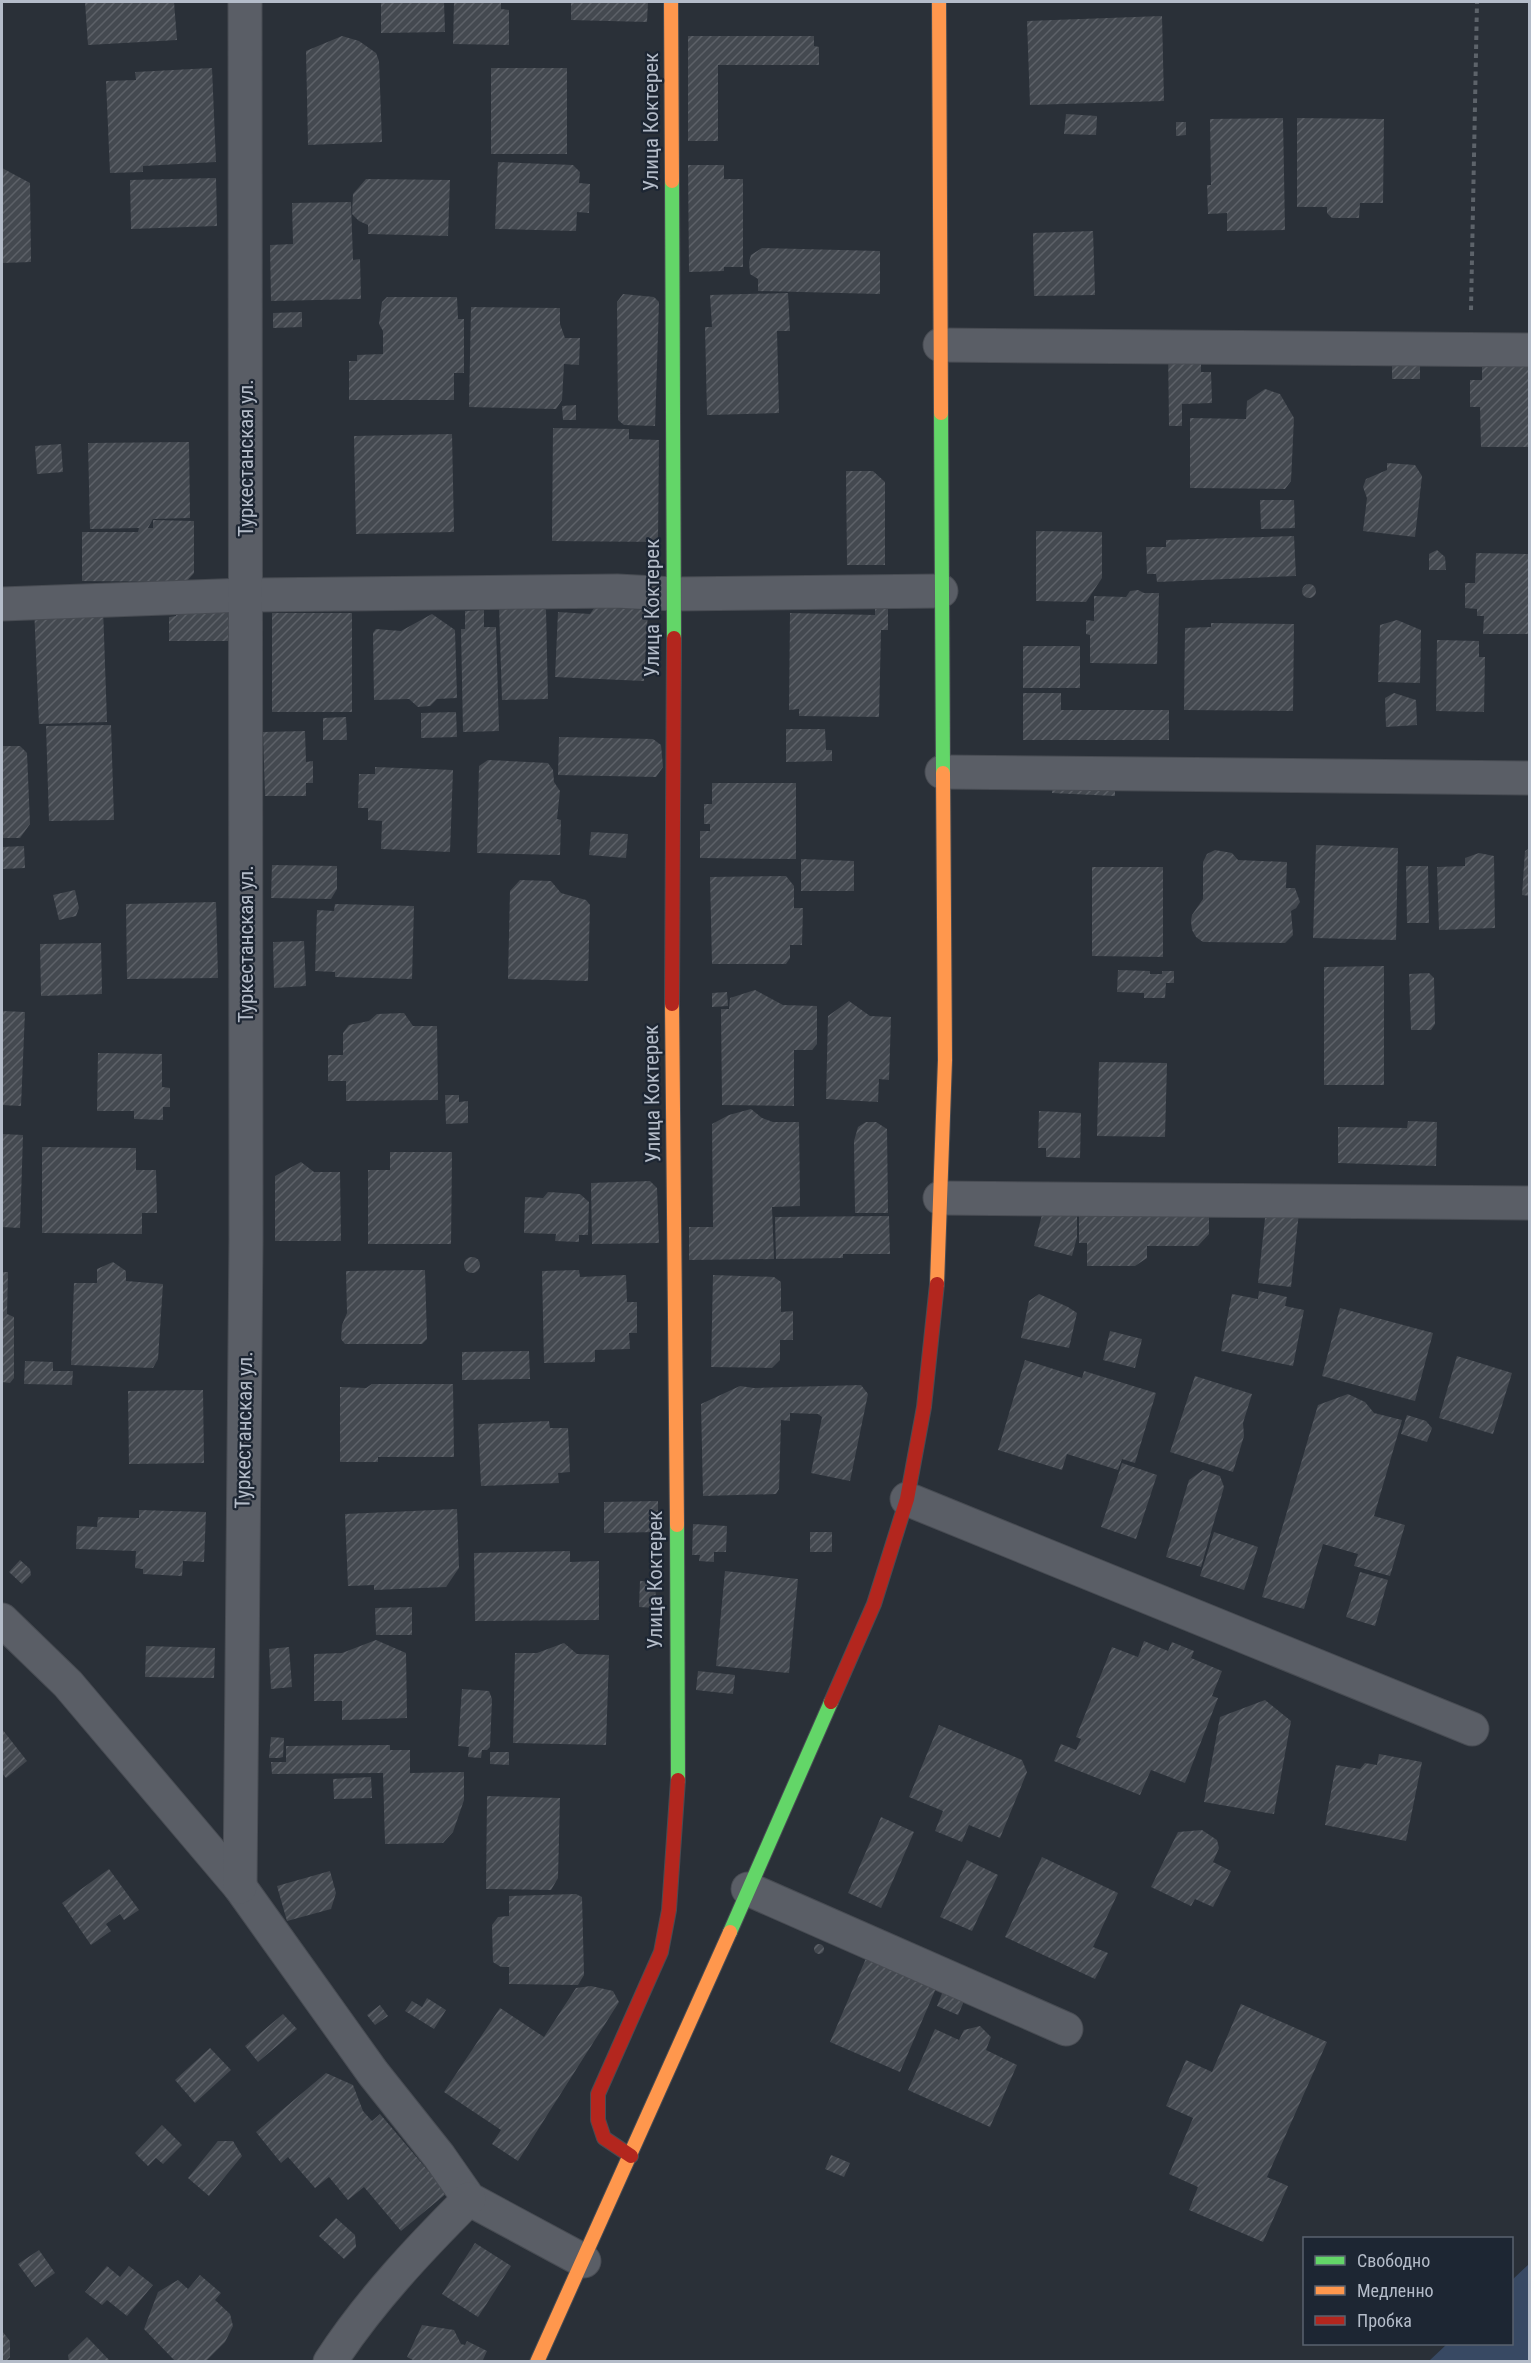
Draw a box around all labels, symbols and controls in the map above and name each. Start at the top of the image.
street label: Улица Коктерек [639,53,663,191]
street label: Туркестанская ул. [234,379,258,537]
street label: Улица Коктерек [640,539,664,677]
street label: Туркестанская ул. [234,865,258,1023]
street label: Улица Коктерек [639,1025,665,1163]
street label: Туркестанская ул. [231,1351,257,1509]
street label: Улица Коктерек [643,1511,667,1649]
legend [1303,2237,1513,2345]
text: Свободно [1357,2250,1430,2271]
text: Медленно [1357,2280,1434,2301]
text: Пробка [1357,2310,1412,2331]

